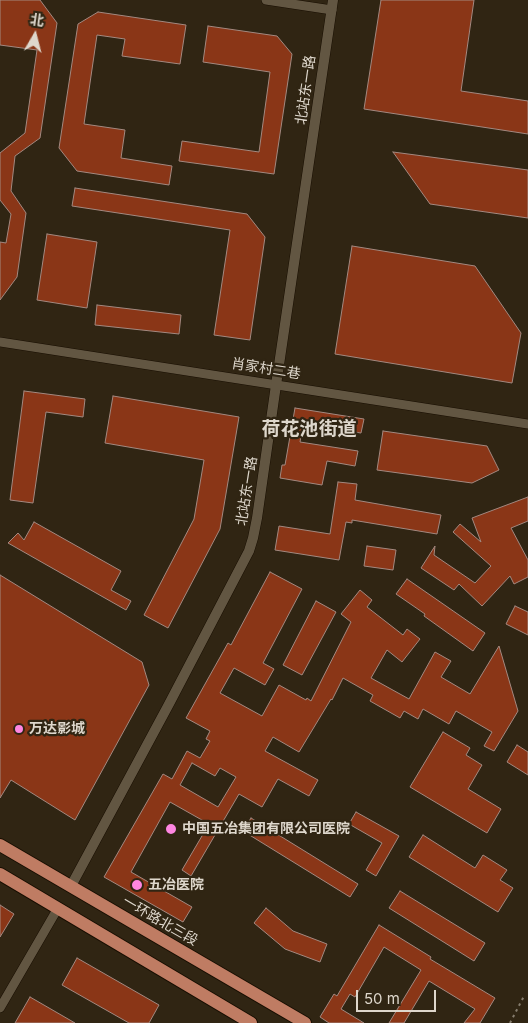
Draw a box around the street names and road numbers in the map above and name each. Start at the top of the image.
street label: 北站东一路 [293,54,319,126]
street label: 肖家村二巷 [230,355,302,383]
street label: 北站东一路 [233,455,261,527]
street label: 一环路北三段 [119,893,201,949]

